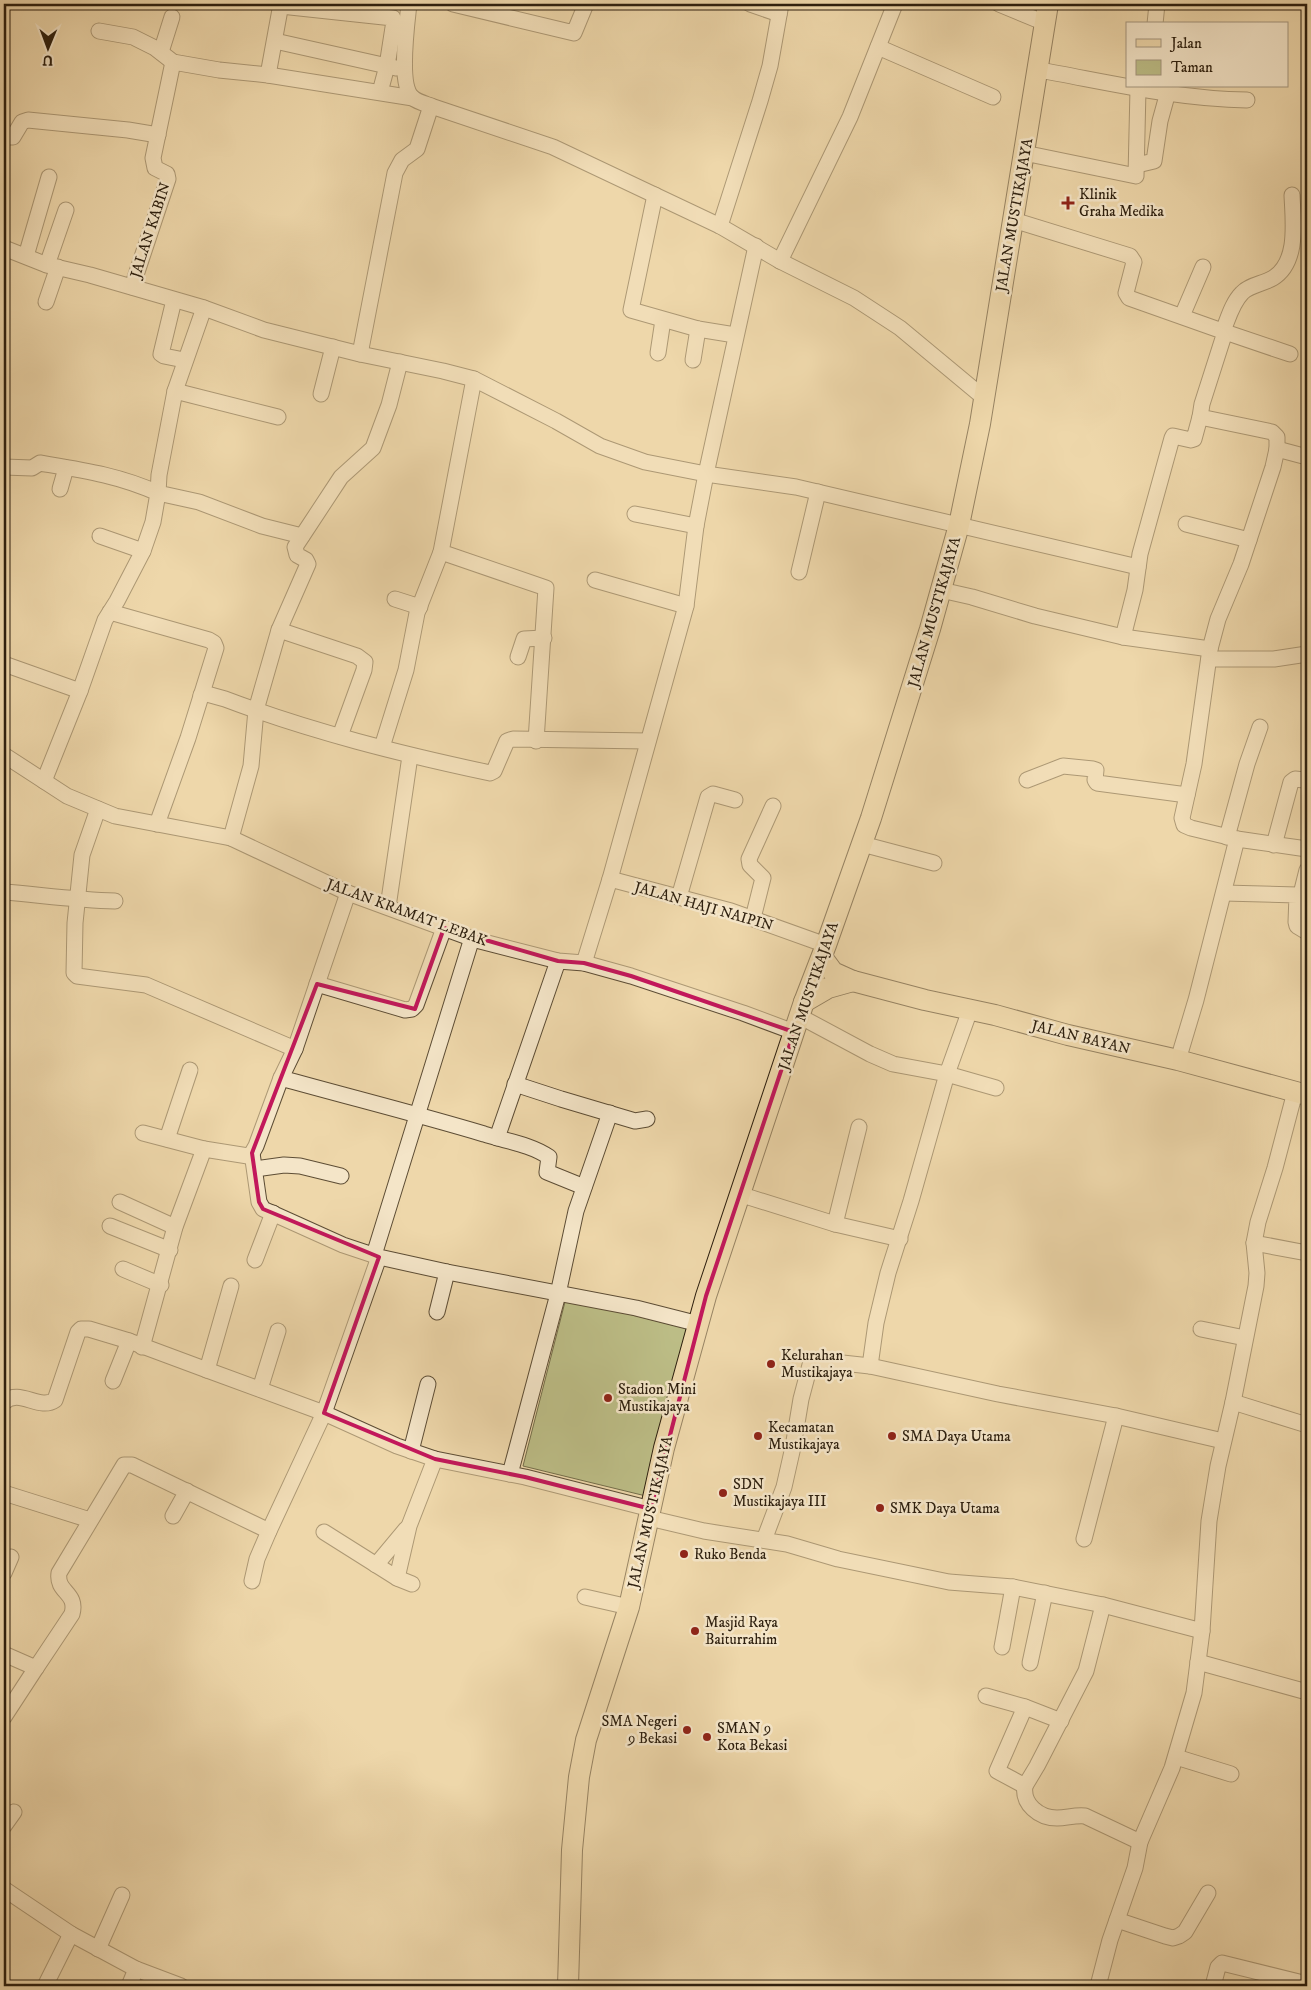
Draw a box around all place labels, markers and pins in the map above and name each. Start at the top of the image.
place label: Klinik Graha Medika [1079,185,1164,221]
marker: Klinik Graha Medika [1061,196,1075,210]
place label: Kelurahan Mustikajaya [781,1346,853,1382]
marker: Kelurahan Mustikajaya [765,1358,777,1370]
place label: Stadion Mini Mustikajaya [618,1380,696,1416]
marker: Stadion Mini Mustikajaya [602,1392,614,1404]
place label: Kecamatan Mustikajaya [768,1418,840,1454]
place label: SMA Daya Utama [902,1427,1011,1446]
marker: Kecamatan Mustikajaya [752,1430,764,1442]
marker: SMA Daya Utama [886,1430,898,1442]
place label: SDN Mustikajaya III [733,1475,826,1511]
marker: SDN Mustikajaya III [717,1487,729,1499]
place label: SMK Daya Utama [890,1499,1000,1518]
marker: SMK Daya Utama [874,1502,886,1514]
place label: Ruko Benda [694,1545,767,1564]
marker: Ruko Benda [678,1548,690,1560]
place label: Masjid Raya Baiturrahim [705,1613,779,1649]
marker: Masjid Raya Baiturrahim [689,1625,701,1637]
place label: SMA Negeri 9 Bekasi [601,1712,677,1748]
place label: SMAN 9 Kota Bekasi [717,1719,788,1755]
marker: SMA Negeri 9 Bekasi [681,1724,693,1736]
marker: SMAN 9 Kota Bekasi [701,1731,713,1743]

